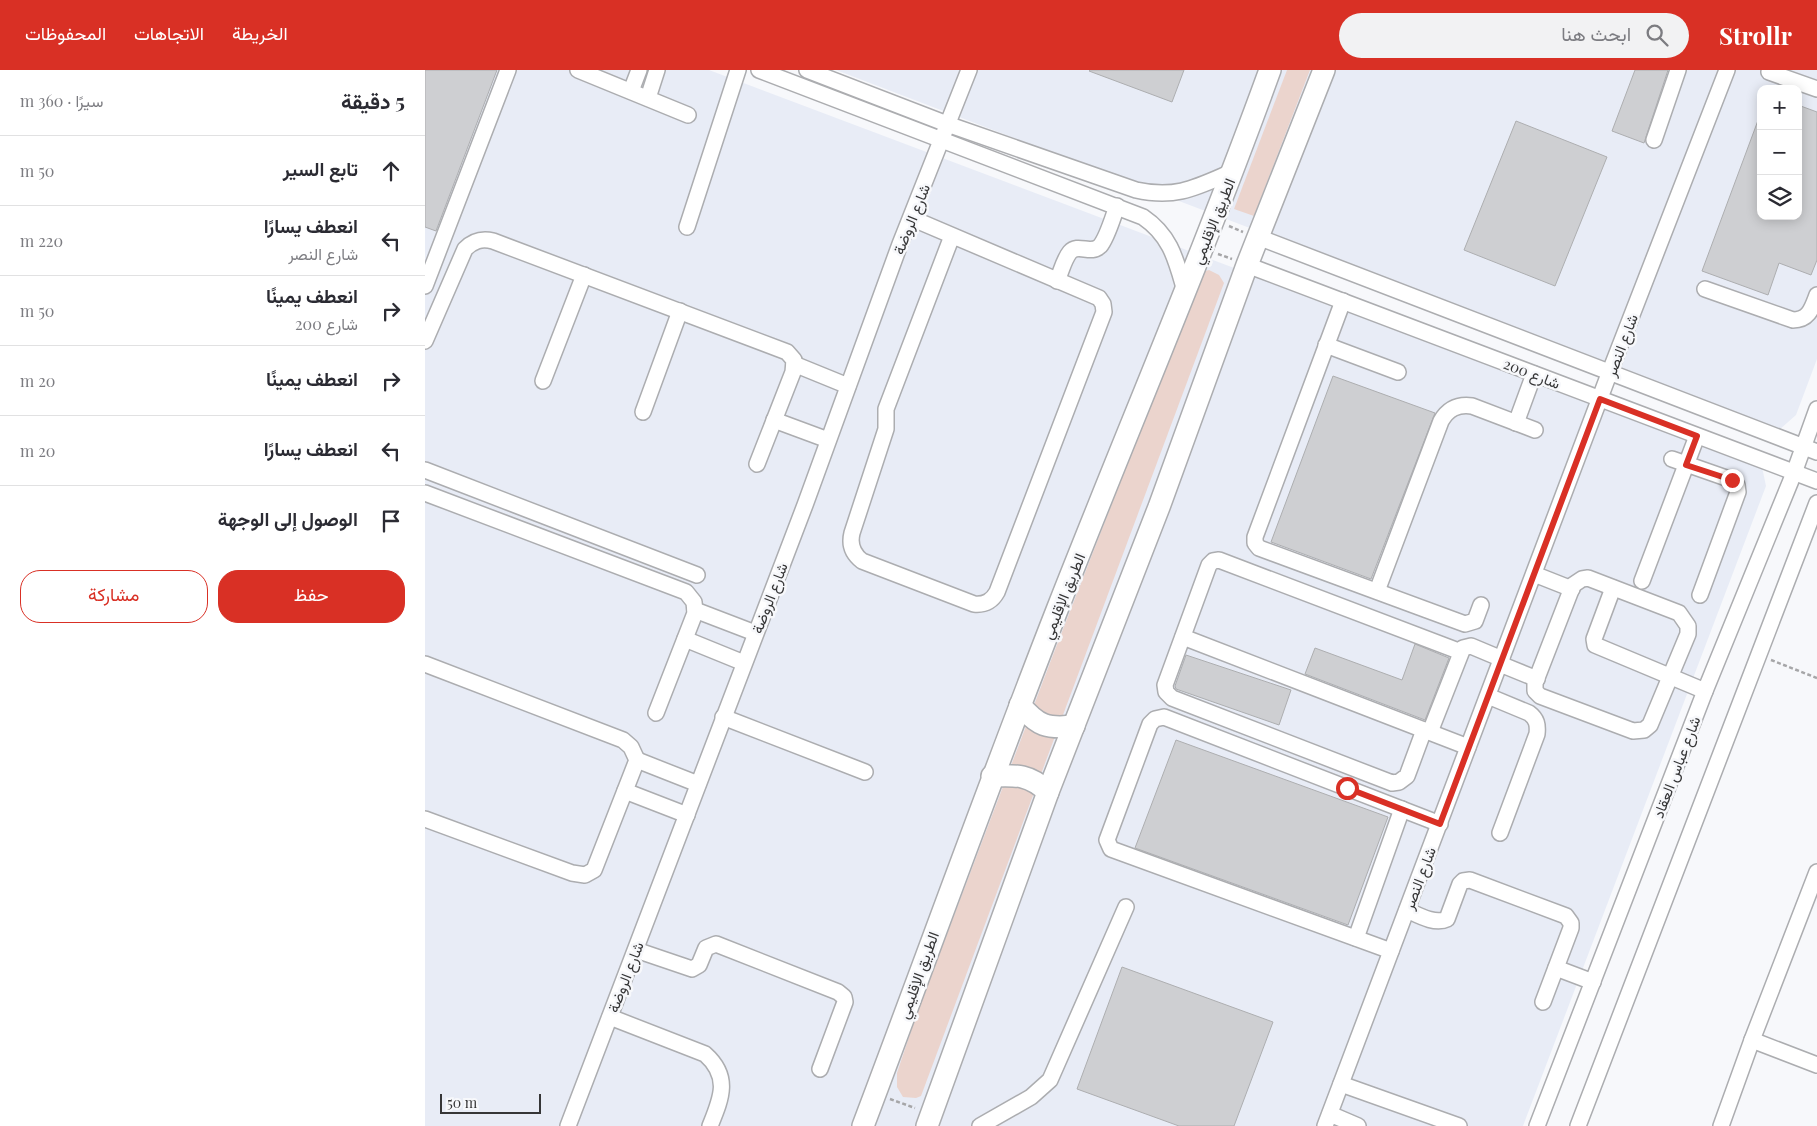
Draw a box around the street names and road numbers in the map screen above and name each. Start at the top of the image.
street label: الطريق الإقليمي [1187,175,1243,269]
street label: شارع الروضة [888,181,936,258]
street label: شارع النصر [1600,311,1644,381]
street label: شارع 200 [1500,353,1563,395]
street label: الطريق الإقليمي [1037,550,1093,644]
street label: شارع الروضة [746,560,794,637]
street label: شارع عباس العقاد [1647,713,1706,821]
street label: شارع النصر [1398,844,1442,914]
street label: الطريق الإقليمي [893,929,947,1023]
street label: شارع الروضة [602,939,650,1016]

